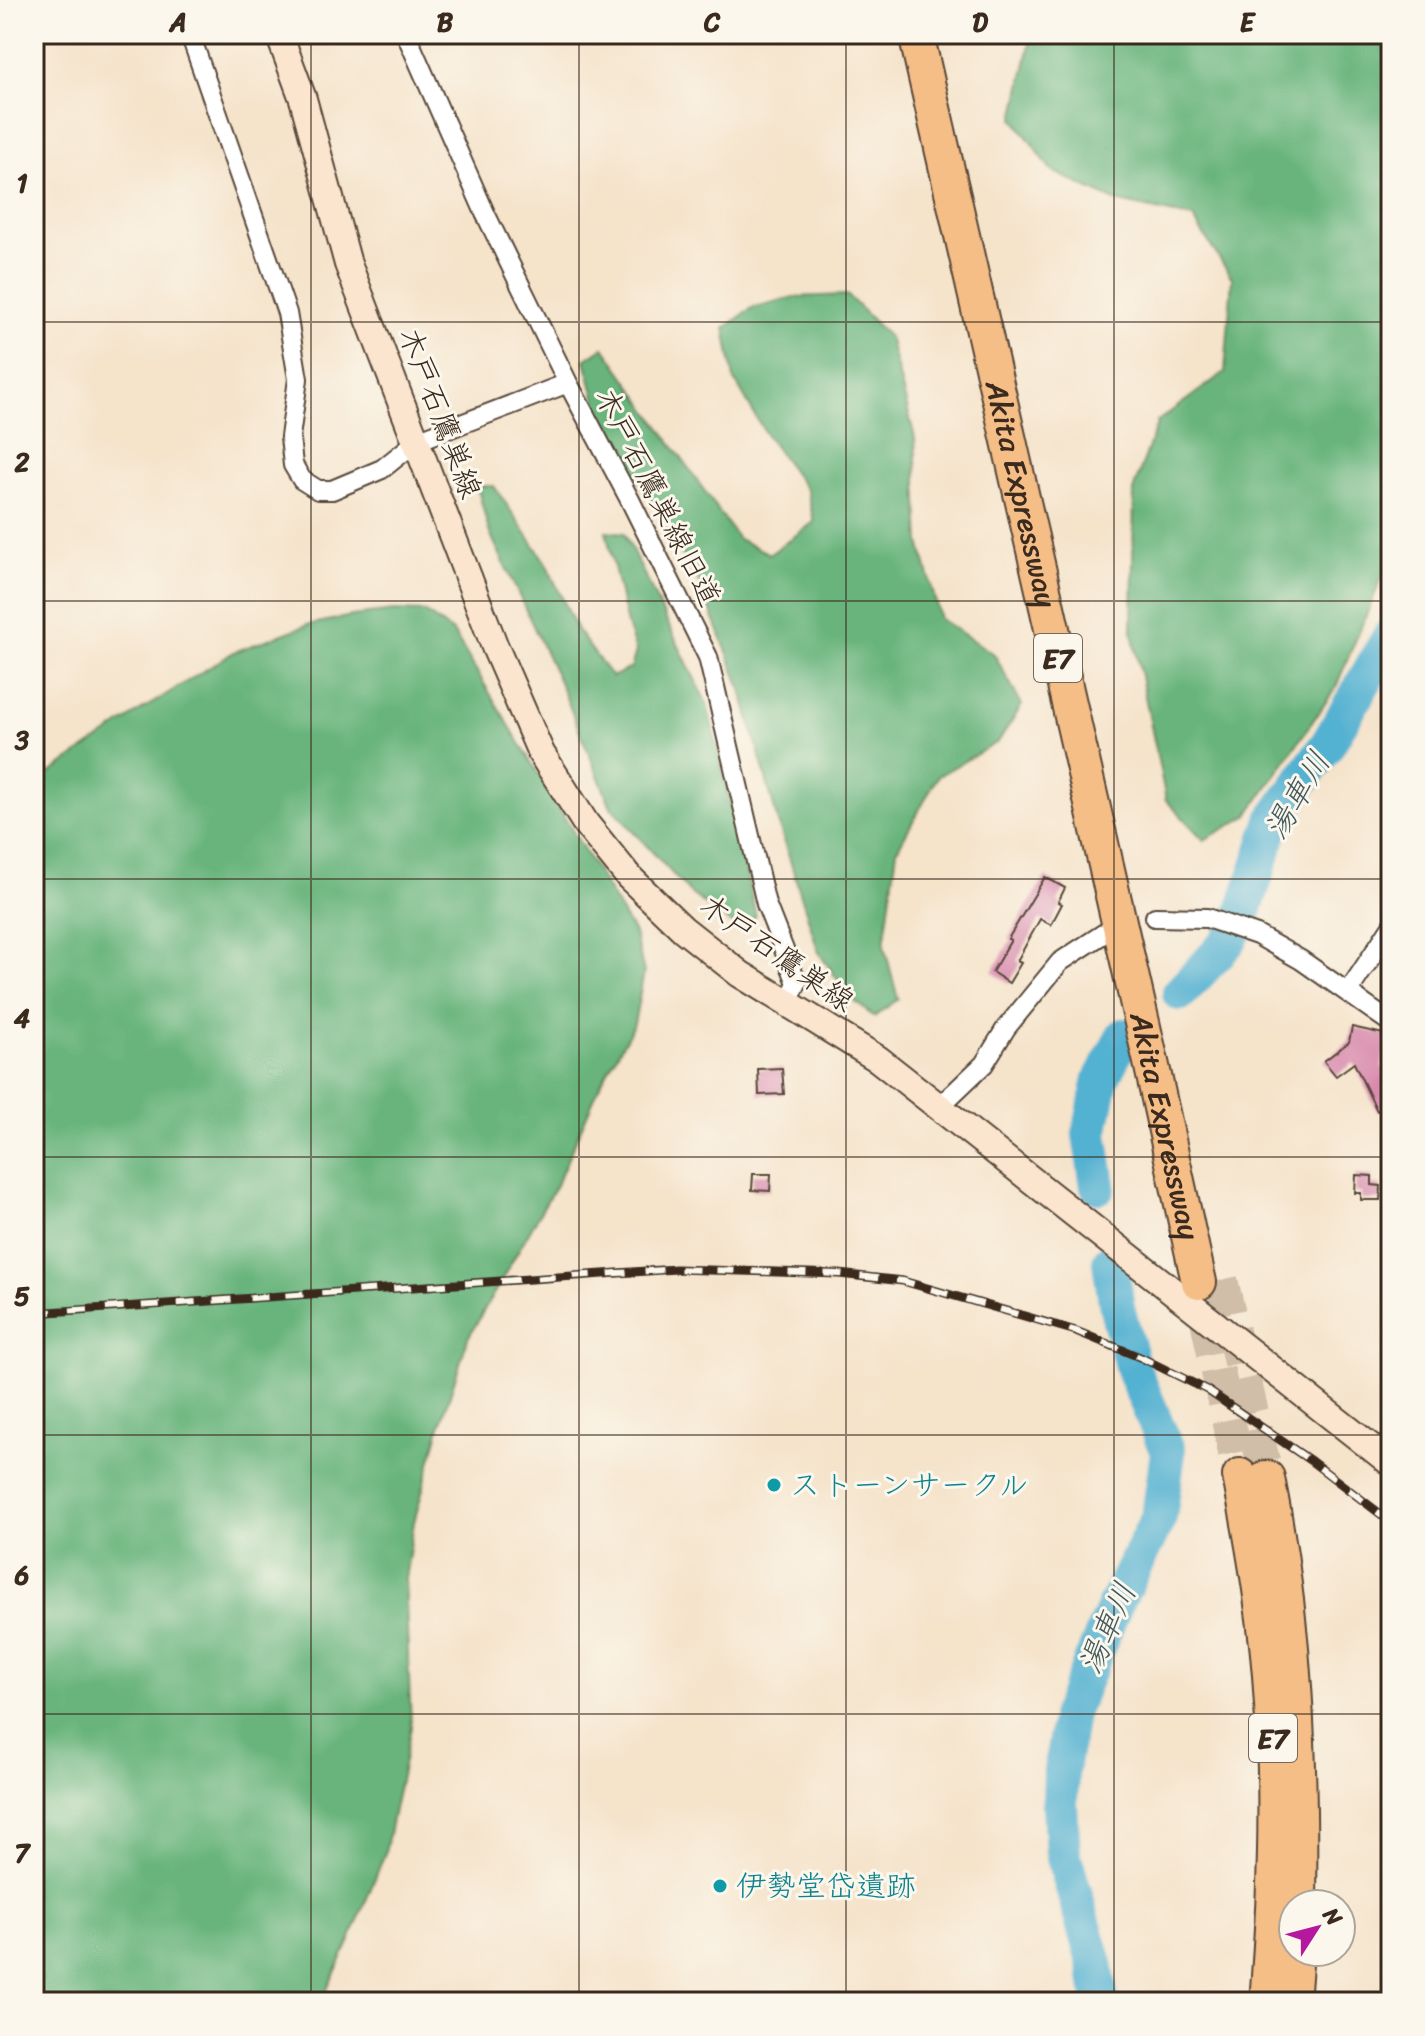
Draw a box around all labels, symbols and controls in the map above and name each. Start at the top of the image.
text: A [168,0,187,45]
text: B [437,0,454,45]
text: C [703,0,721,45]
text: D [972,0,988,45]
text: E [1240,0,1257,45]
text: 1 [16,160,28,206]
street label: 木戸石鷹巣線 [383,319,497,507]
street label: Akita Expressway [969,374,1073,614]
street label: 木戸石鷹巣線旧道 [579,378,737,616]
text: 2 [13,439,30,485]
road number: E7 [1034,634,1082,682]
text: 3 [14,717,30,763]
water label: 湯車川 [1248,739,1347,851]
street label: 木戸石鷹巣線 [688,879,866,1027]
text: 4 [14,995,30,1041]
street label: Akita Expressway [1113,1006,1216,1246]
text: 5 [14,1273,30,1319]
place label: ストーンサークル [790,1458,1029,1512]
marker: ストーンサークル [765,1476,783,1494]
text: 6 [14,1552,30,1598]
water label: 湯車川 [1062,1573,1153,1684]
road number: E7 [1249,1714,1297,1762]
text: 7 [15,1830,32,1876]
place label: 伊勢堂岱遺跡 [736,1859,916,1913]
marker: 伊勢堂岱遺跡 [711,1877,729,1895]
north arrow [1277,1888,1357,1968]
text: N [1312,1898,1353,1935]

